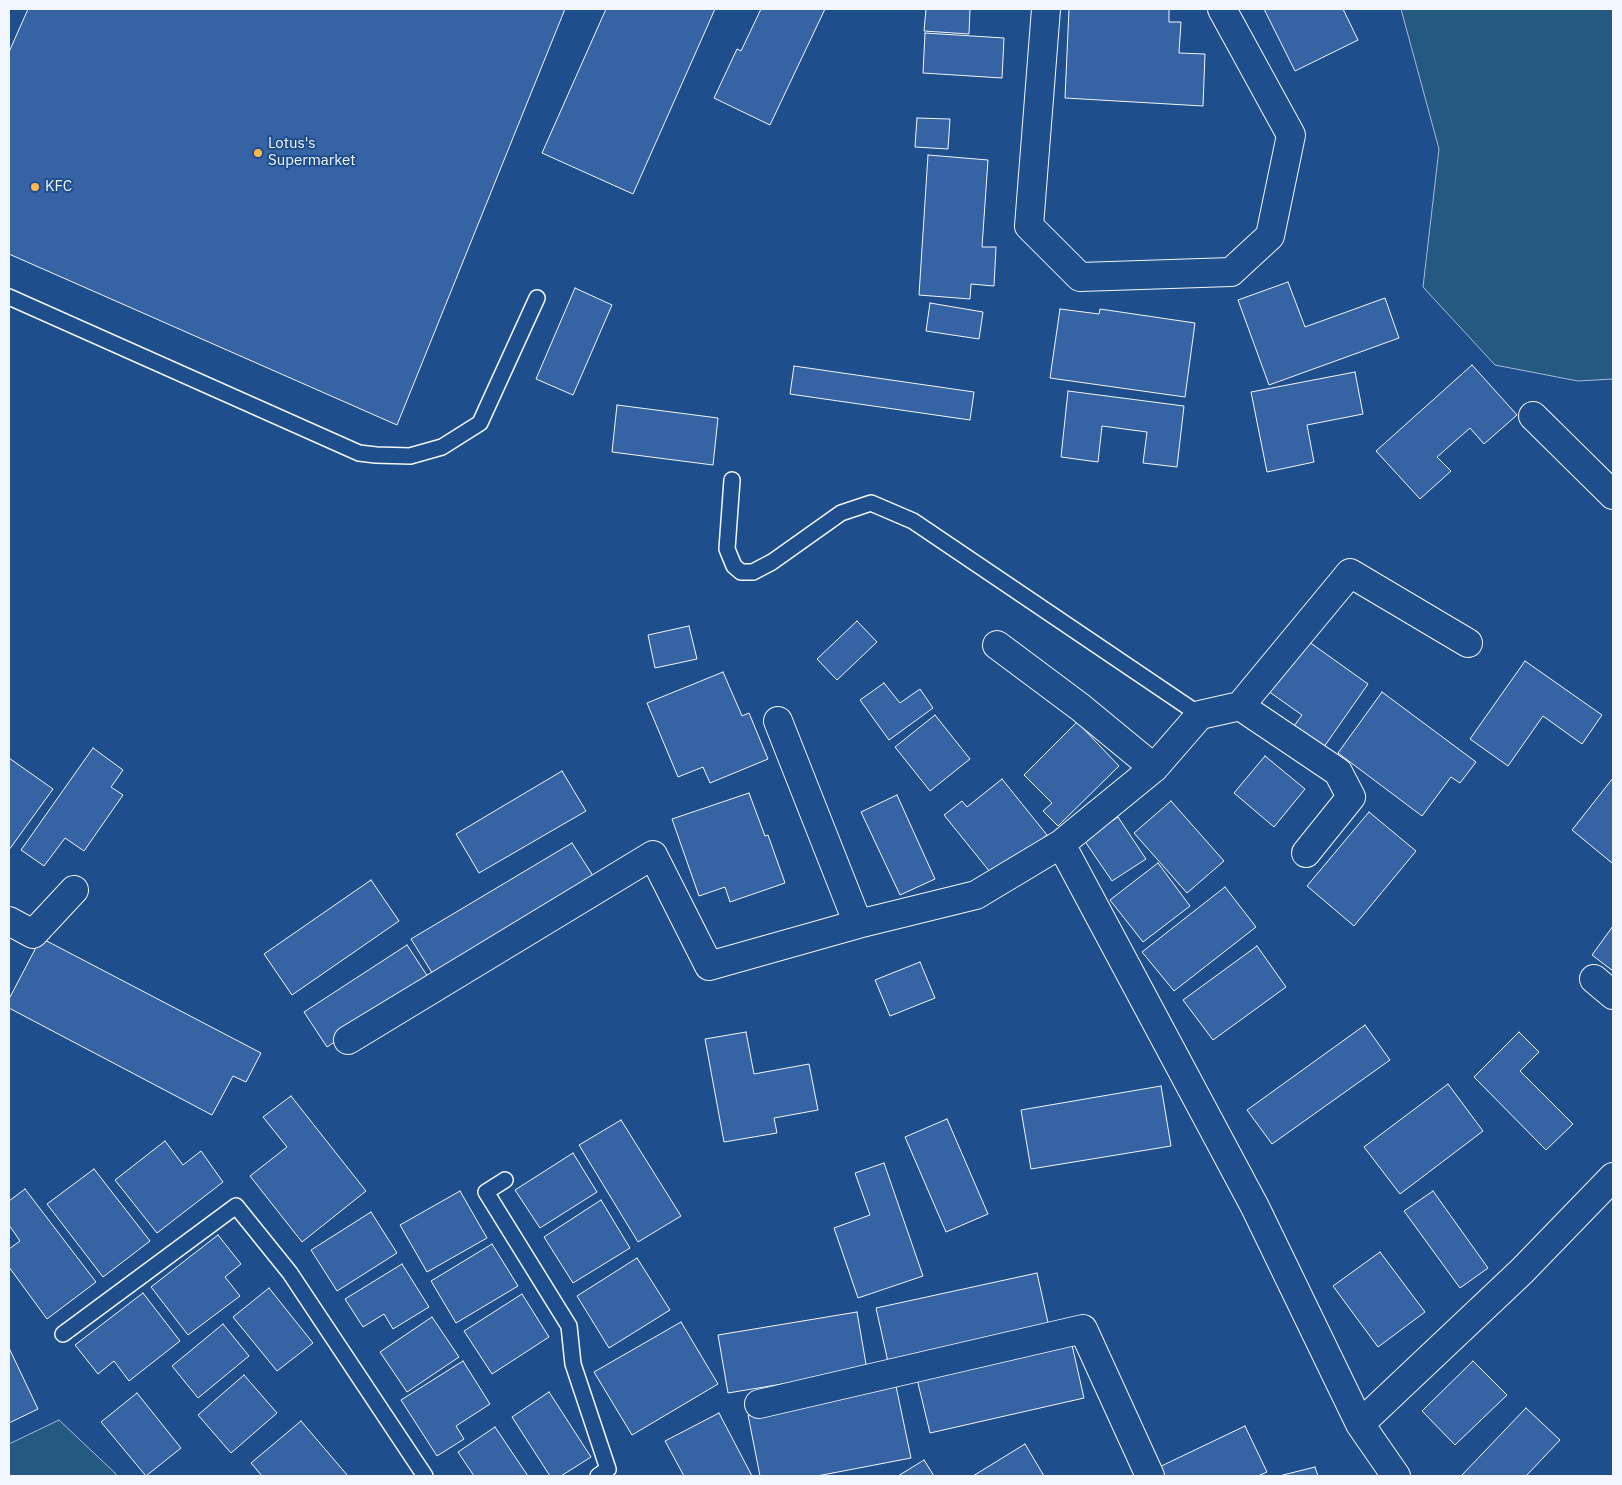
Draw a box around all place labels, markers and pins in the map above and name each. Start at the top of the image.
place label: Lotus's Supermarket [268,135,355,170]
marker: Lotus's Supermarket [252,147,264,159]
place label: KFC [45,178,72,196]
marker: KFC [29,181,41,193]

